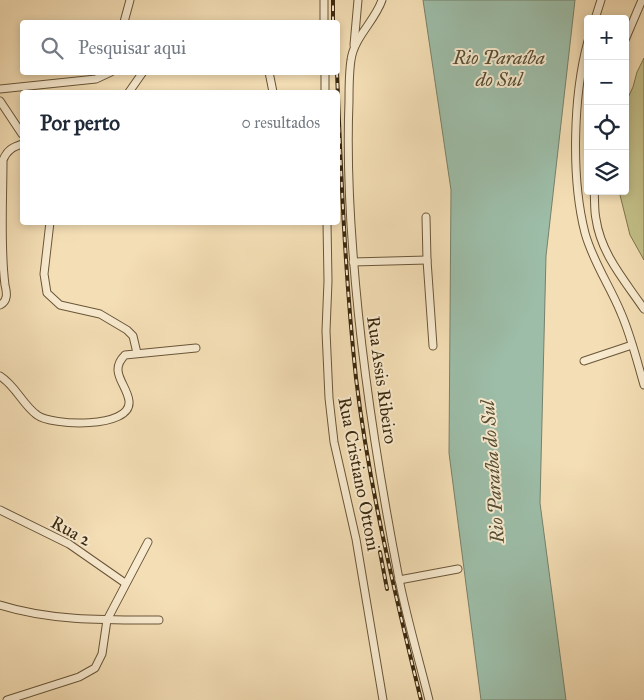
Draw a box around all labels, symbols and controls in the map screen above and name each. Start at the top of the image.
map controls [584,15,629,195]
button: + [584,15,629,60]
search box [20,20,340,75]
icon: search [38,34,66,62]
text: Pesquisar aqui [78,36,186,59]
water label: Rio Paraíba do Sul [452,46,545,91]
button: − [584,60,629,105]
button: locate [584,105,629,150]
text: Por perto [40,110,120,136]
text: 0 resultados [242,113,320,132]
button: layers [584,150,629,195]
street label: Rua Assis Ribeiro [362,315,402,445]
street label: Rua Cristiano Ottoni [333,395,385,553]
water label: Rio Paraíba do Sul [476,398,509,545]
street label: Rua 2 [47,511,95,551]

